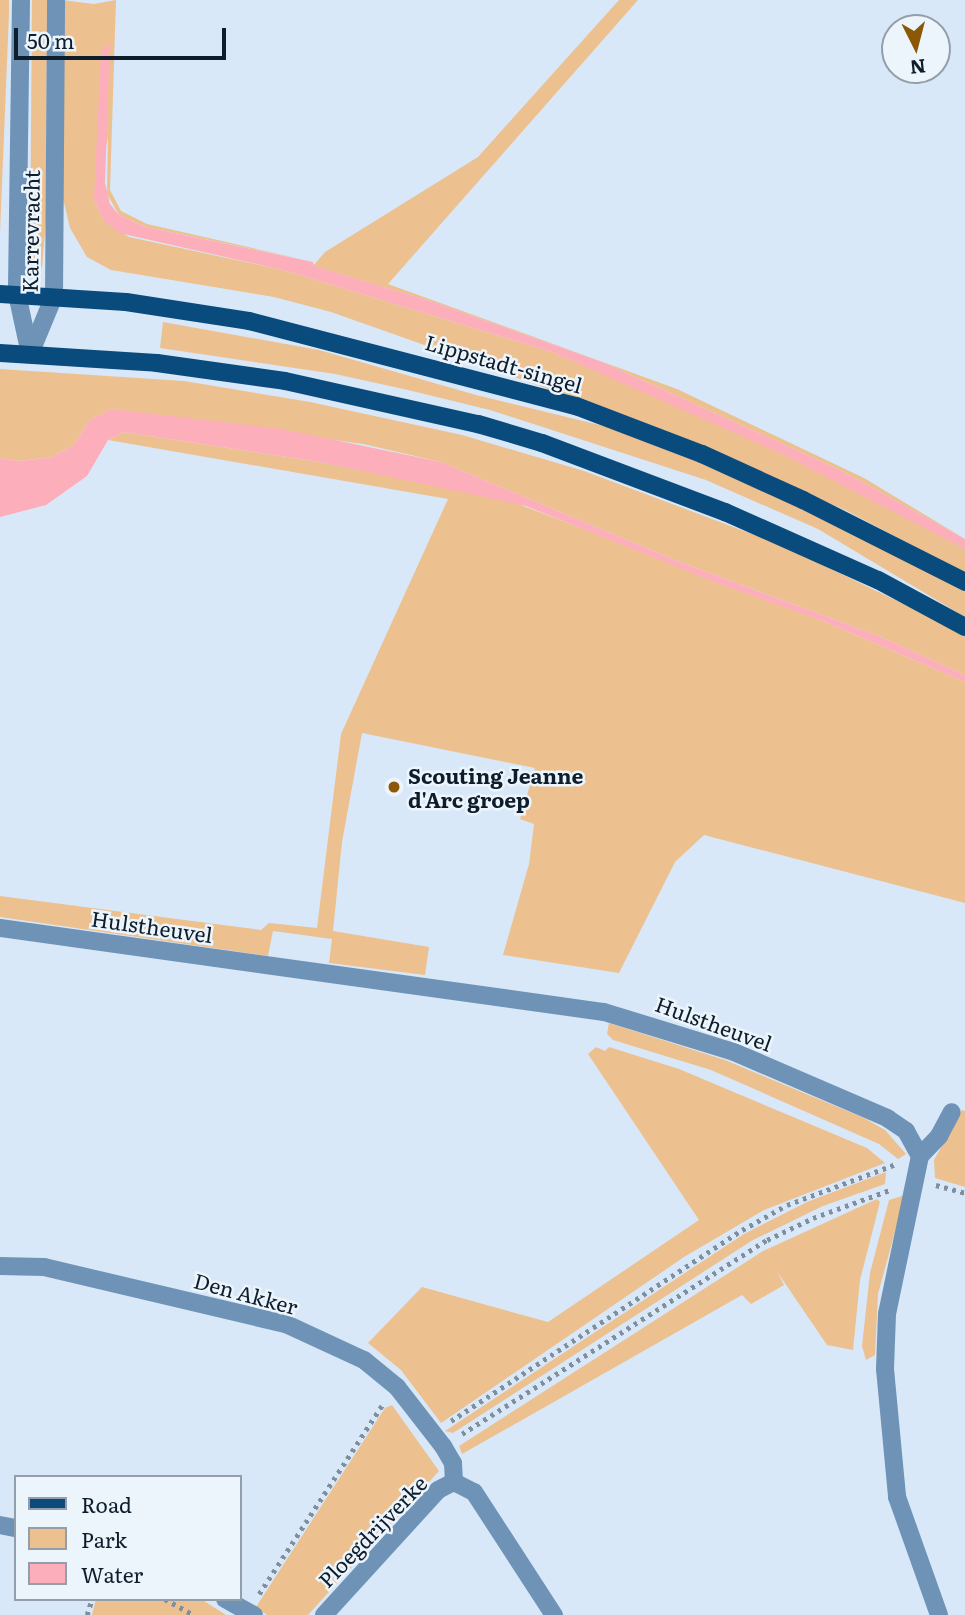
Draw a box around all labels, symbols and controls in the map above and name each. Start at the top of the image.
scale bar [18,14,229,58]
north arrow [881,14,951,84]
text: 50 m [27,24,74,55]
text: N [909,53,927,83]
street label: Karrevracht [16,170,44,292]
street label: Lippstadt-singel [422,329,586,397]
place label: Scouting Jeanne d'Arc groep [408,762,583,812]
marker: Scouting Jeanne d'Arc groep [386,779,402,795]
street label: Hulstheuvel [90,905,214,947]
street label: Hulstheuvel [652,990,776,1056]
street label: Den Akker [191,1267,301,1319]
street label: Ploegdrijverke [312,1470,432,1592]
legend [14,1475,242,1601]
text: Road [81,1488,132,1519]
text: Park [81,1523,127,1554]
text: Water [81,1558,143,1589]

